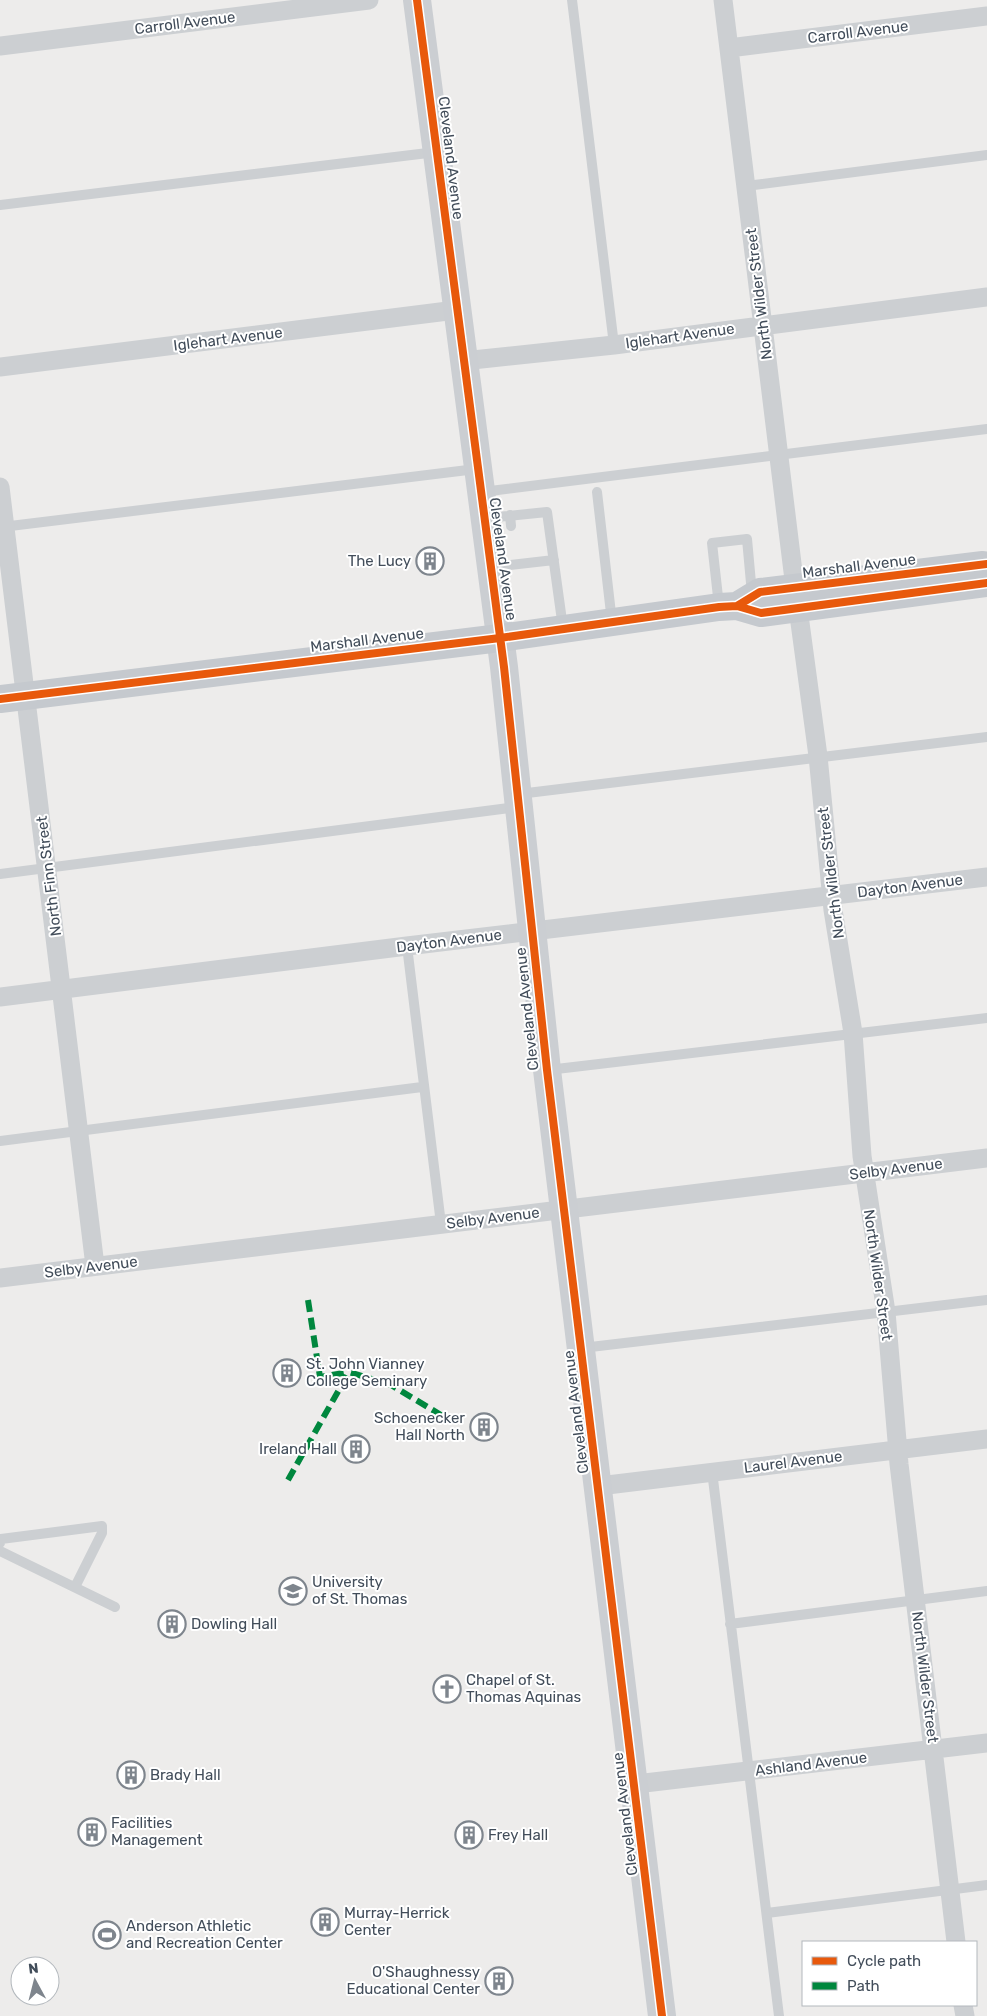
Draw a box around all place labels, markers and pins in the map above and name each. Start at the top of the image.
building icon: The Lucy [415,546,445,576]
place label: The Lucy [348,552,411,570]
place label: St. John Vianney College Seminary [306,1355,427,1390]
building icon: St. John Vianney College Seminary [272,1358,302,1388]
place label: Schoenecker Hall North [374,1409,465,1444]
building icon: Schoenecker Hall North [469,1412,499,1442]
building icon: Ireland Hall [341,1434,371,1464]
place label: Ireland Hall [259,1440,337,1458]
place label: University of St. Thomas [312,1573,408,1608]
school or university icon: University of St. Thomas [278,1576,308,1606]
building icon: Dowling Hall [157,1609,187,1639]
place label: Dowling Hall [191,1615,277,1633]
place label: Chapel of St. Thomas Aquinas [466,1671,582,1706]
church icon: Chapel of St. Thomas Aquinas [432,1674,462,1704]
building icon: Brady Hall [116,1760,146,1790]
place label: Brady Hall [150,1766,221,1784]
place label: Facilities Management [111,1814,203,1849]
building icon: Facilities Management [77,1817,107,1847]
building icon: Frey Hall [454,1820,484,1850]
place label: Frey Hall [488,1826,548,1844]
place label: Murray-Herrick Center [344,1904,450,1939]
building icon: Murray-Herrick Center [310,1907,340,1937]
place label: Anderson Athletic and Recreation Center [126,1917,283,1952]
sports icon: Anderson Athletic and Recreation Center [92,1920,122,1950]
place label: O'Shaughnessy Educational Center [346,1963,480,1998]
building icon: O'Shaughnessy Educational Center [484,1966,514,1996]

